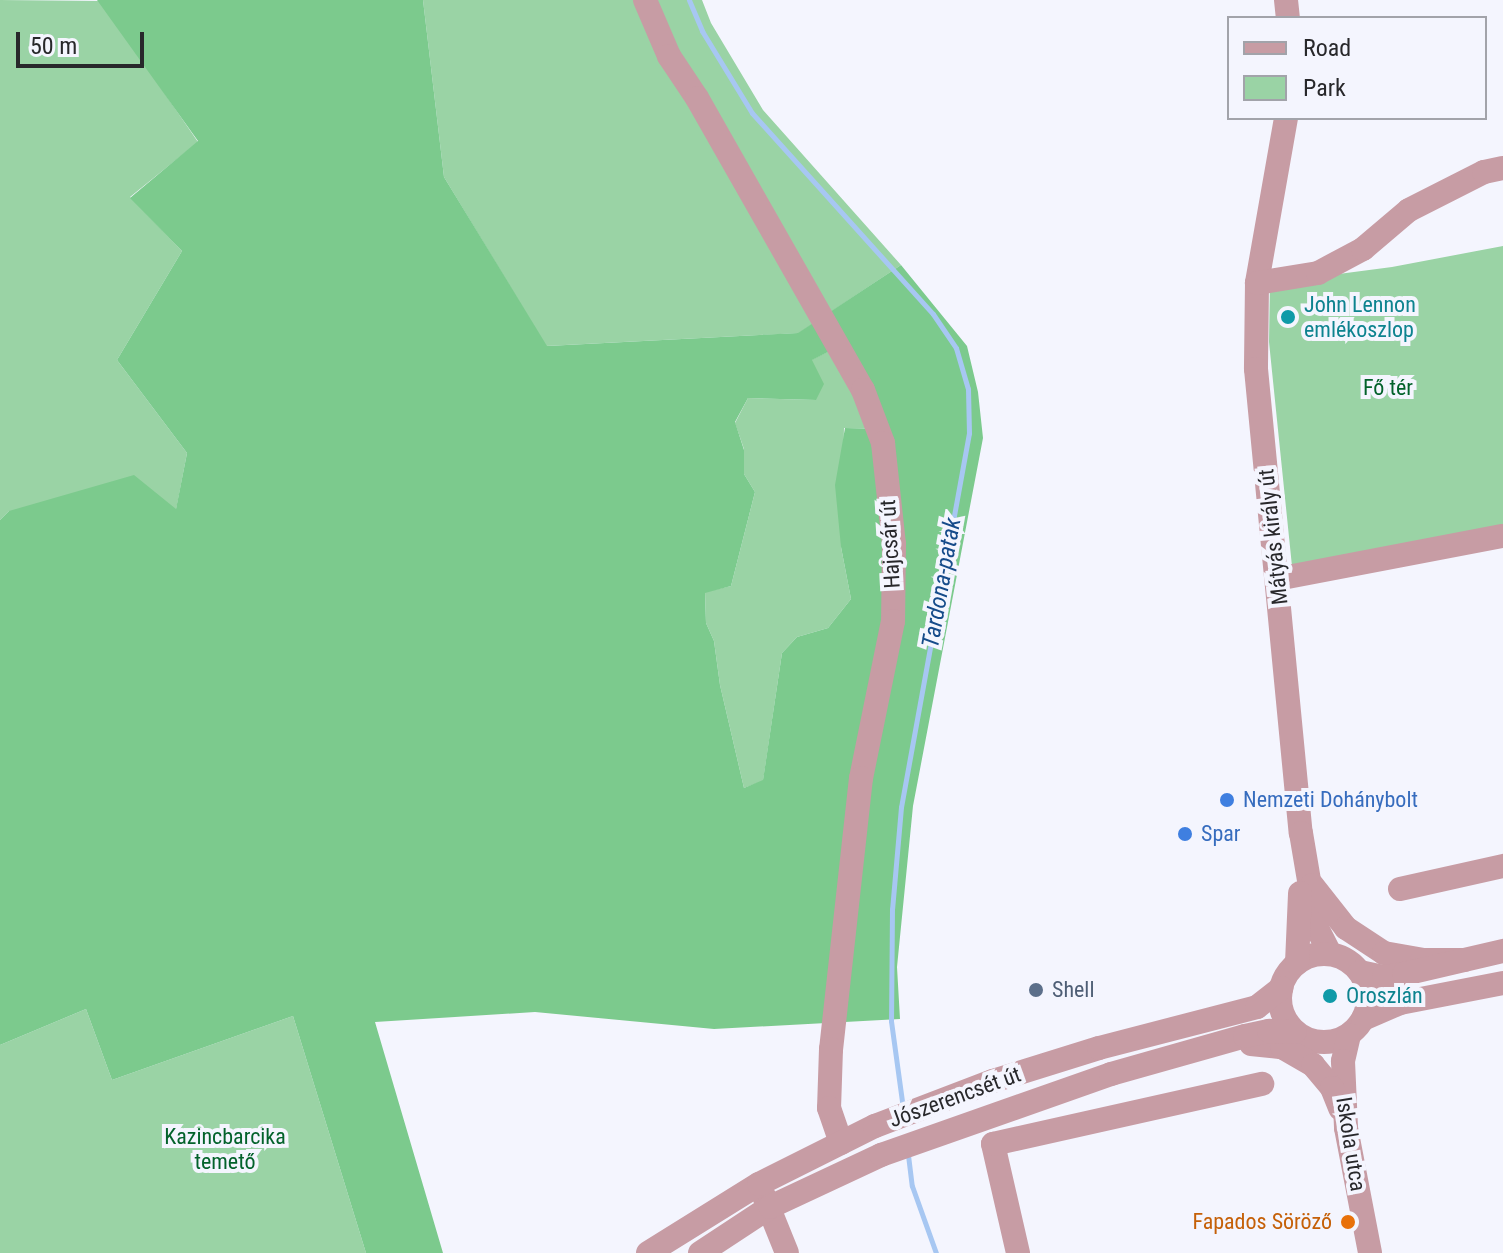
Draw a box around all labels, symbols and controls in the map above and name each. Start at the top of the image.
scale bar [20,16,148,66]
legend [1227,16,1487,120]
text: 50 m [30,32,77,60]
text: Road [1303,34,1351,62]
text: Park [1303,74,1346,102]
place label: John Lennon emlékoszlop [1304,291,1416,342]
marker: John Lennon emlékoszlop [1279,308,1297,326]
park label: Fő tér [1363,375,1413,401]
street label: Mátyás király út [1253,468,1293,606]
street label: Hajcsár út [874,499,906,589]
water label: Tardona-patak [916,516,968,650]
place label: Nemzeti Dohánybolt [1243,787,1418,813]
marker: Nemzeti Dohánybolt [1218,791,1236,809]
place label: Spar [1201,821,1240,847]
marker: Spar [1176,825,1194,843]
place label: Shell [1052,977,1094,1003]
marker: Shell [1027,981,1045,999]
place label: Oroszlán [1346,983,1423,1009]
marker: Oroszlán [1321,987,1339,1005]
street label: Jószerencsét út [886,1061,1024,1133]
street label: Iskola utca [1331,1095,1371,1193]
park label: Kazincbarcika temető [164,1123,286,1174]
place label: Fapados Söröző [1192,1209,1332,1235]
marker: Fapados Söröző [1339,1213,1357,1231]

